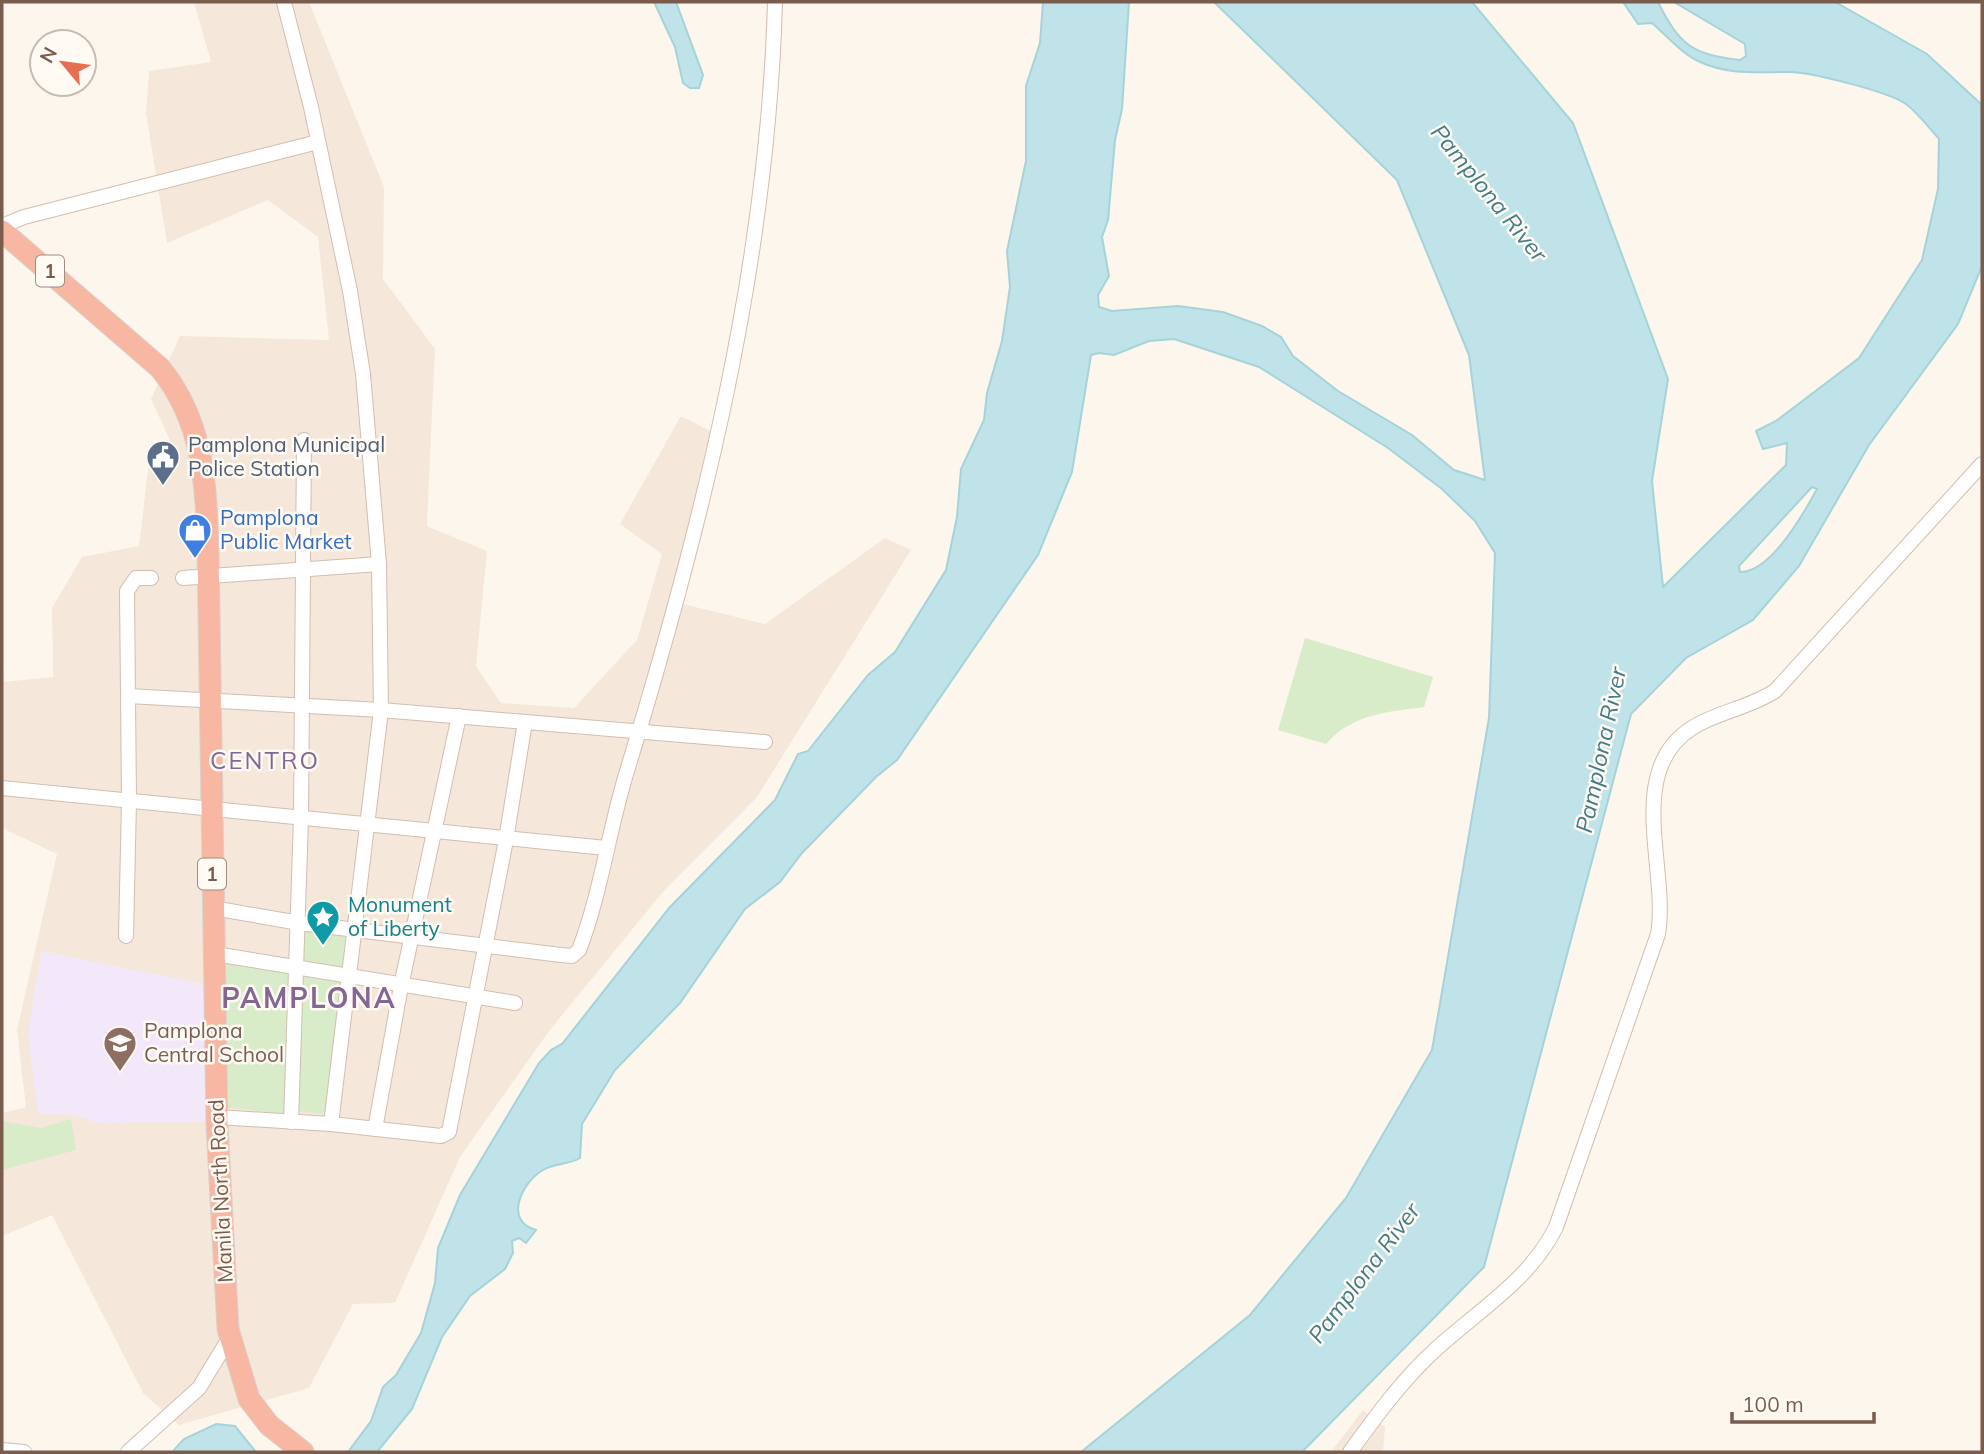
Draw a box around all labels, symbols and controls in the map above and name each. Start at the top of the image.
north arrow [28,28,98,98]
text: N [34,43,62,67]
water label: Pamplona River [1425,118,1555,269]
road number: 1 [36,256,64,286]
place label: Pamplona Municipal Police Station [188,431,385,481]
public building icon: Pamplona Municipal Police Station [144,438,182,487]
place label: Pamplona Public Market [220,504,352,554]
shop icon: Pamplona Public Market [176,511,214,560]
water label: Pamplona River [1569,663,1633,835]
district label: CENTRO [210,745,320,775]
road number: 1 [198,859,226,890]
place label: Monument of Liberty [348,891,452,941]
place icon: Monument of Liberty [304,898,342,947]
district label: PAMPLONA [221,980,397,1015]
place label: Pamplona Central School [144,1017,284,1067]
school or university icon: Pamplona Central School [101,1024,139,1073]
street label: Manila North Road [202,1099,238,1283]
water label: Pamplona River [1301,1195,1427,1349]
scale bar [1732,1380,1874,1424]
text: 100 m [1742,1391,1804,1417]

